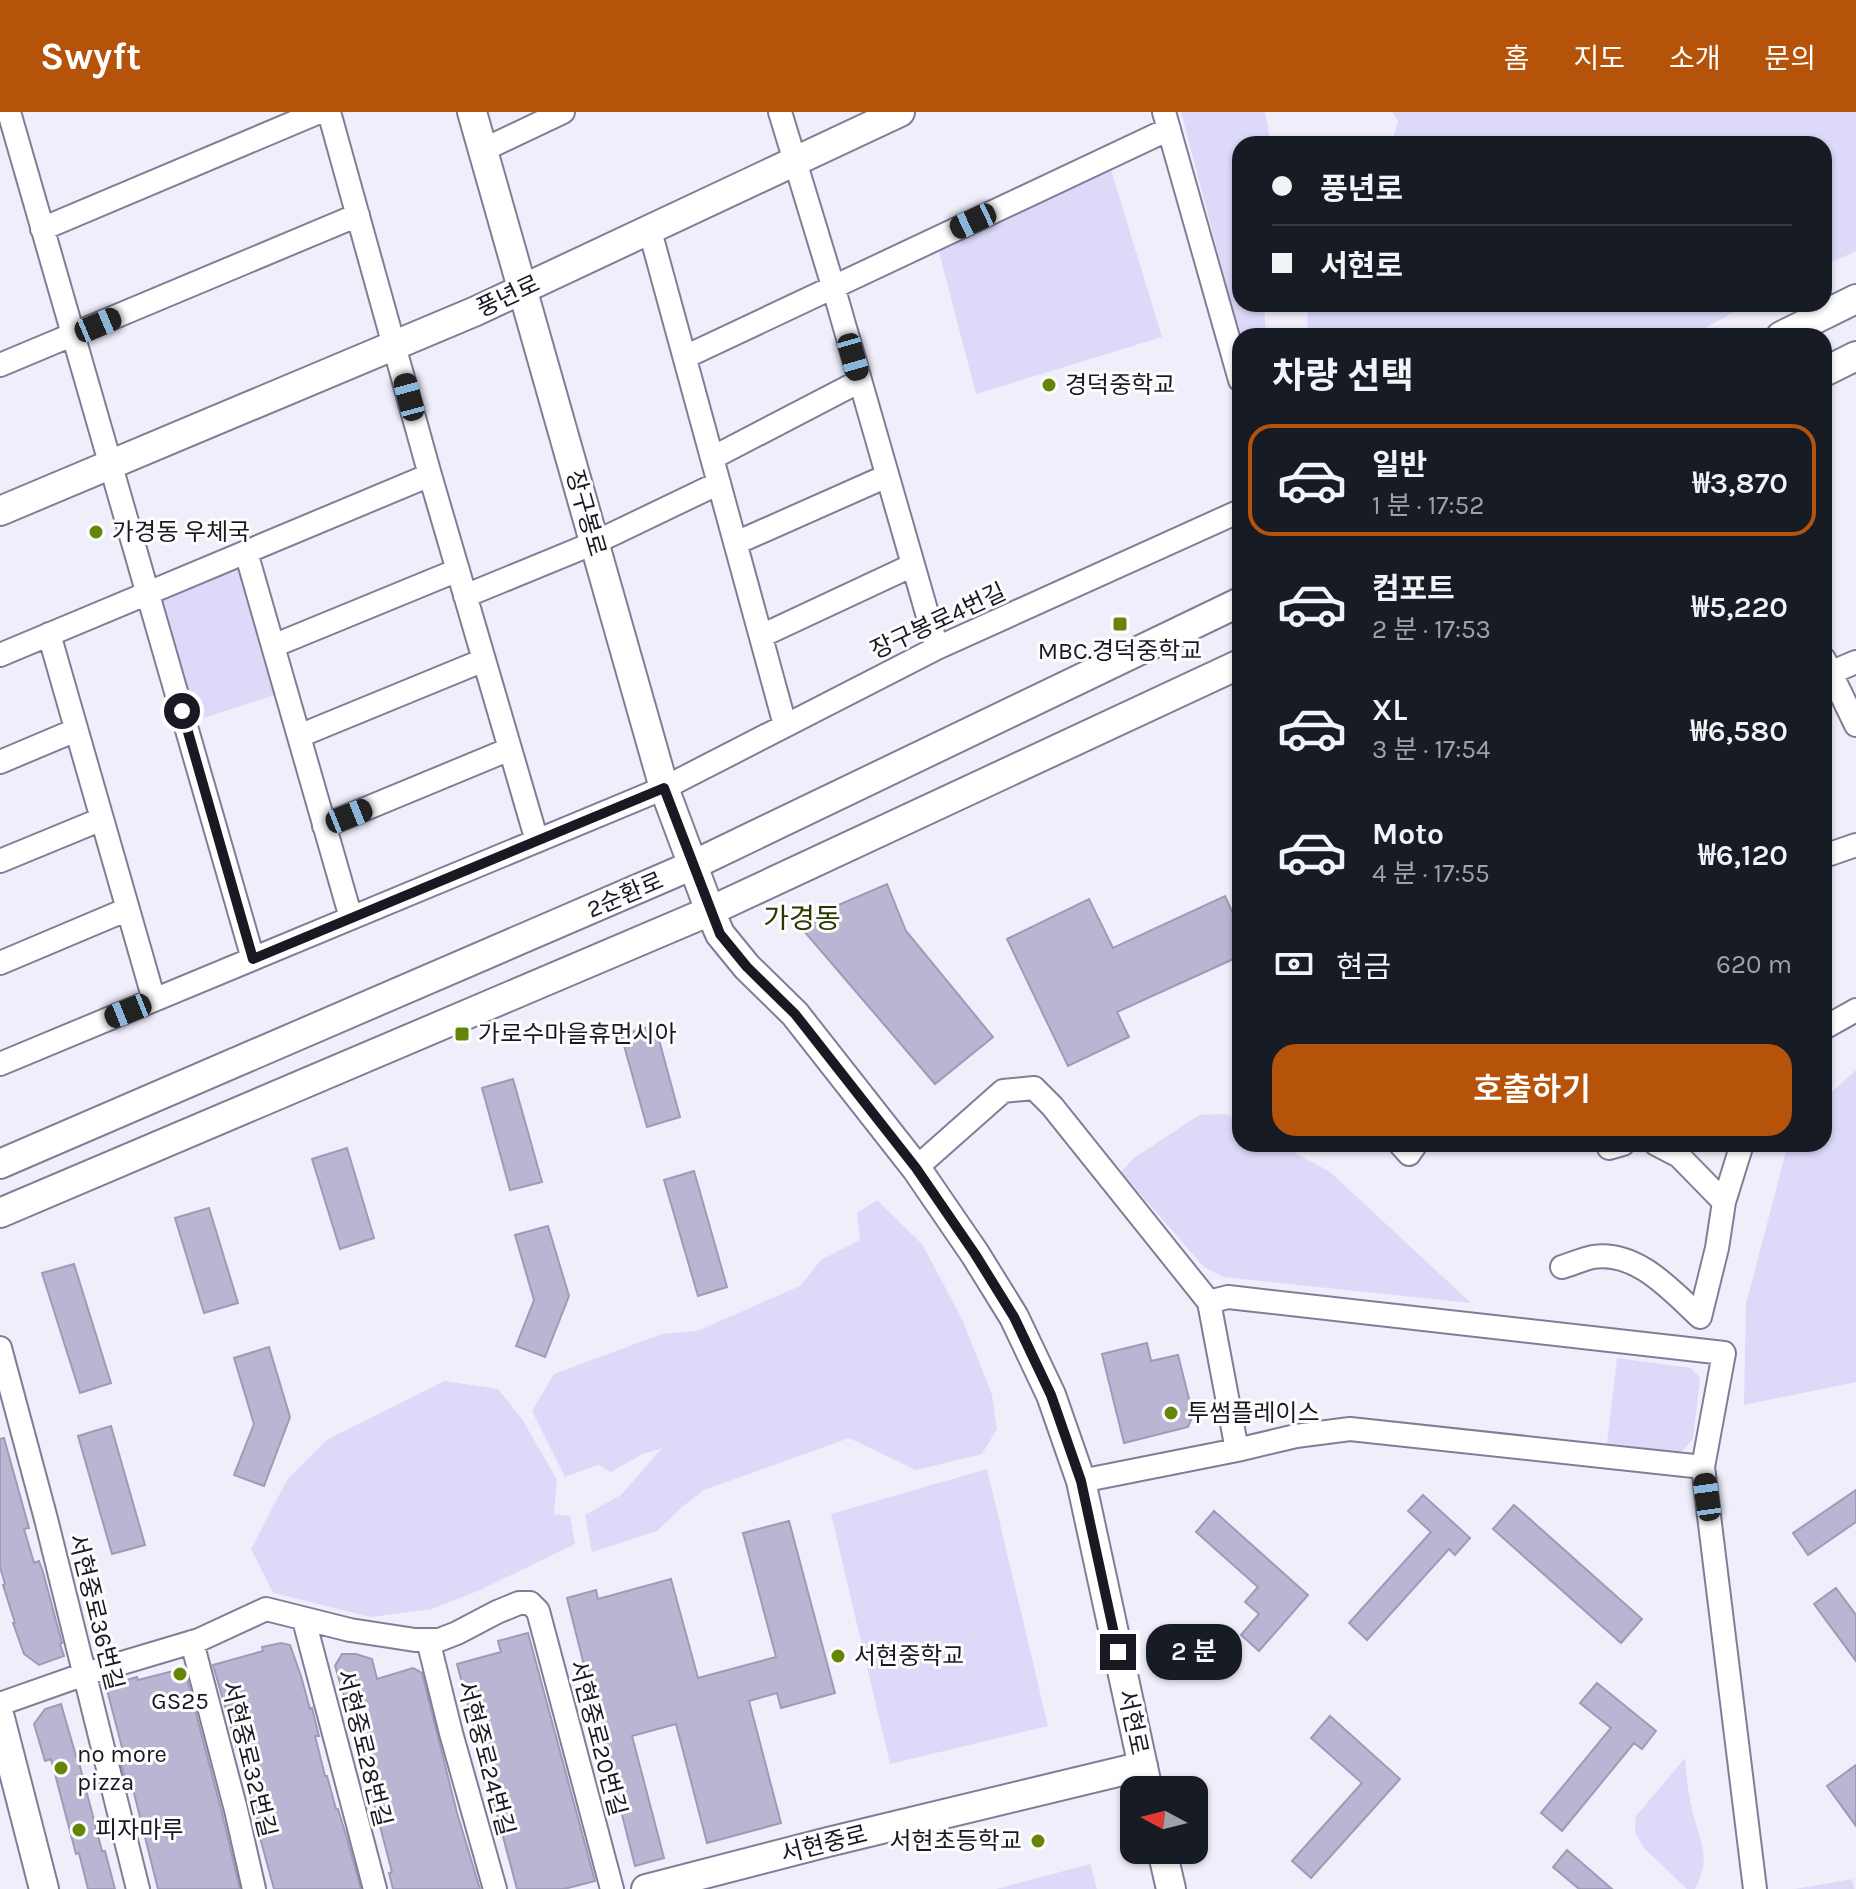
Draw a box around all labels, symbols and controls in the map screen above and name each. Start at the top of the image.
text: Swyft [40,34,141,79]
text: 홈 [1504,42,1529,75]
text: 지도 [1573,42,1625,75]
text: 소개 [1669,42,1720,75]
text: 문의 [1764,42,1816,75]
text: 풍년로 [1320,171,1403,207]
car [946,200,1000,242]
text: 서현로 [1320,248,1403,284]
street label: 풍년로 [472,269,544,323]
car [71,305,125,345]
car [835,331,871,383]
text: 차량 선택 [1272,355,1414,397]
car [391,371,427,423]
place label: 경덕중학교 [1065,371,1175,399]
marker: 경덕중학교 [1040,376,1058,394]
icon: car [1276,444,1348,516]
text: 일반 [1372,447,1427,483]
text: ₩3,870 [1692,465,1788,501]
street label: 장구봉로 [560,467,612,559]
text: 1 분 · 17:52 [1372,490,1484,521]
place label: 가경동 우체국 [112,518,250,546]
marker: 가경동 우체국 [87,523,105,541]
icon: car [1276,568,1348,640]
text: 컴포트 [1372,571,1455,607]
street label: 장구봉로4번길 [866,577,1010,665]
text: ₩5,220 [1692,589,1788,625]
text: 2 분 · 17:53 [1372,614,1491,645]
marker: MBC.경덕중학교 [1111,615,1129,633]
place label: MBC.경덕중학교 [1038,637,1202,665]
icon: car [1276,692,1348,764]
text: XL [1372,692,1407,728]
route start [164,693,200,729]
text: ₩6,580 [1690,713,1788,749]
text: 3 분 · 17:54 [1372,734,1490,765]
car [322,796,376,836]
icon: car [1276,816,1348,888]
text: Moto [1372,816,1444,852]
text: ₩6,120 [1698,837,1788,873]
text: 4 분 · 17:55 [1372,858,1490,889]
street label: 2순환로 [583,866,667,924]
district label: 가경동 [763,902,841,935]
icon: cash [1272,942,1316,986]
text: 현금 [1336,949,1391,985]
text: 620 m [1716,949,1792,980]
car [101,991,155,1031]
place label: 가로수마을휴먼시아 [478,1020,677,1048]
marker: 가로수마을휴먼시아 [453,1025,471,1043]
button: 호출하기 [1272,1044,1792,1136]
place label: 투썸플레이스 [1187,1399,1319,1427]
marker: 투썸플레이스 [1162,1404,1180,1422]
car [1692,1472,1722,1522]
street label: 서현중로36번길 [63,1531,129,1693]
callout: 2 분 [1146,1624,1242,1680]
route end [1100,1634,1136,1670]
text: 2 분 [1171,1636,1217,1667]
place label: 서현중학교 [854,1642,964,1670]
marker: 서현중학교 [829,1647,847,1665]
street label: 서현중로20번길 [564,1657,632,1819]
marker: GS25 [171,1665,189,1683]
street label: 서현중로28번길 [331,1666,397,1830]
street label: 서현중로24번길 [452,1677,520,1839]
street label: 서현중로32번길 [216,1678,282,1840]
place label: GS25 [151,1687,209,1715]
street label: 서현로 [1112,1687,1154,1757]
place label: no more pizza [77,1740,167,1796]
marker: no more pizza [52,1759,70,1777]
north arrow [1120,1776,1208,1864]
map controls [1120,1776,1208,1864]
place label: 피자마루 [95,1816,183,1844]
street label: 서현중로 [778,1820,870,1868]
marker: 피자마루 [70,1821,88,1839]
place label: 서현초등학교 [890,1827,1022,1855]
marker: 서현초등학교 [1029,1832,1047,1850]

